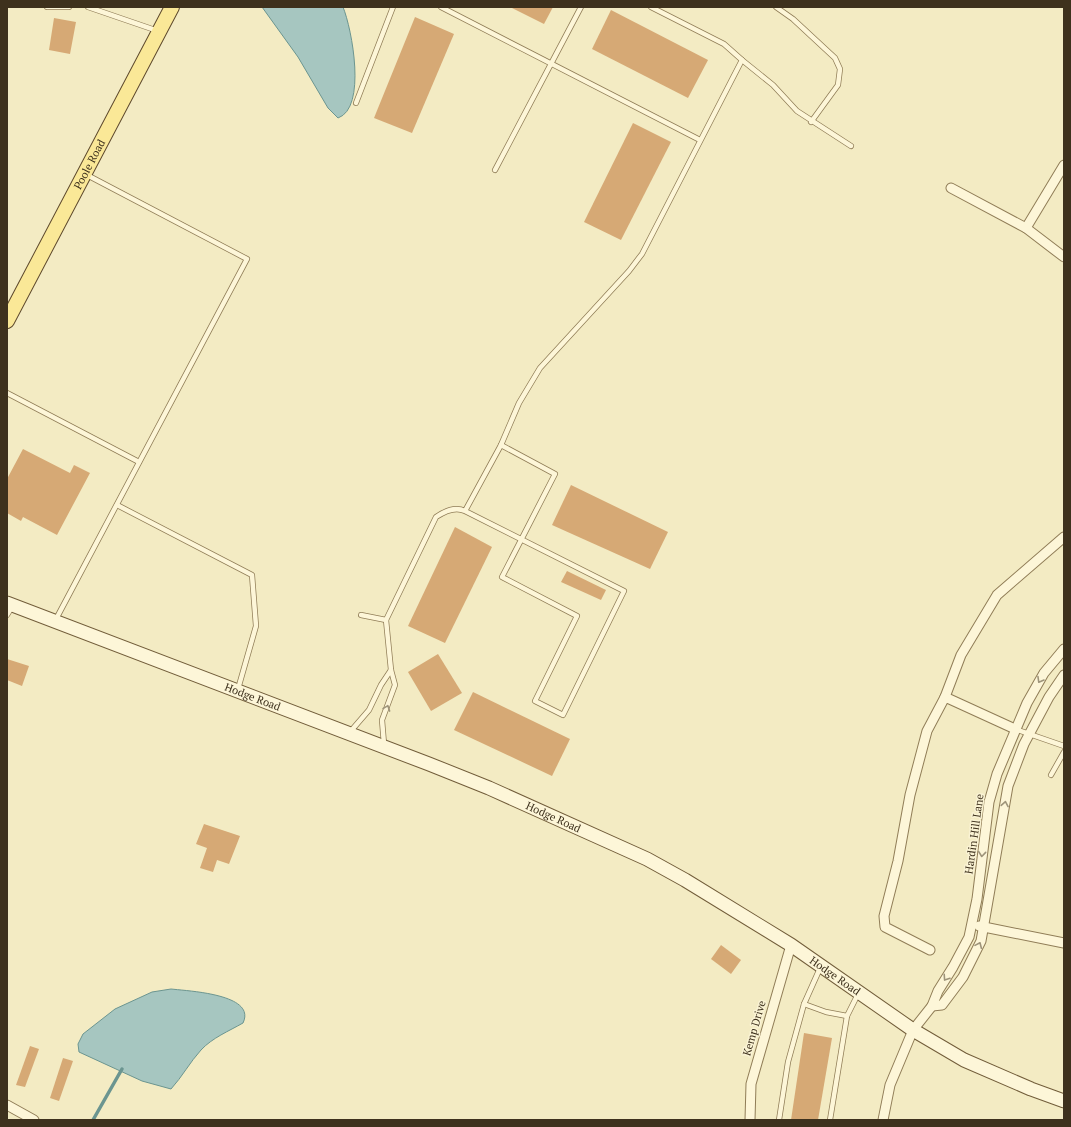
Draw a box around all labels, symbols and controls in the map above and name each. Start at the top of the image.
street label: Poole Road [70,137,108,192]
one-way arrow [1038,676,1045,683]
street label: Hodge Road [223,680,283,714]
one-way arrow [382,704,390,711]
street label: Hardin Hill Lane [961,793,987,875]
street label: Hodge Road [524,799,583,835]
one-way arrow [1000,801,1009,807]
one-way arrow [978,851,987,858]
one-way arrow [974,942,982,949]
street label: Hodge Road [807,953,863,998]
one-way arrow [944,973,951,980]
street label: Kemp Drive [739,998,769,1057]

